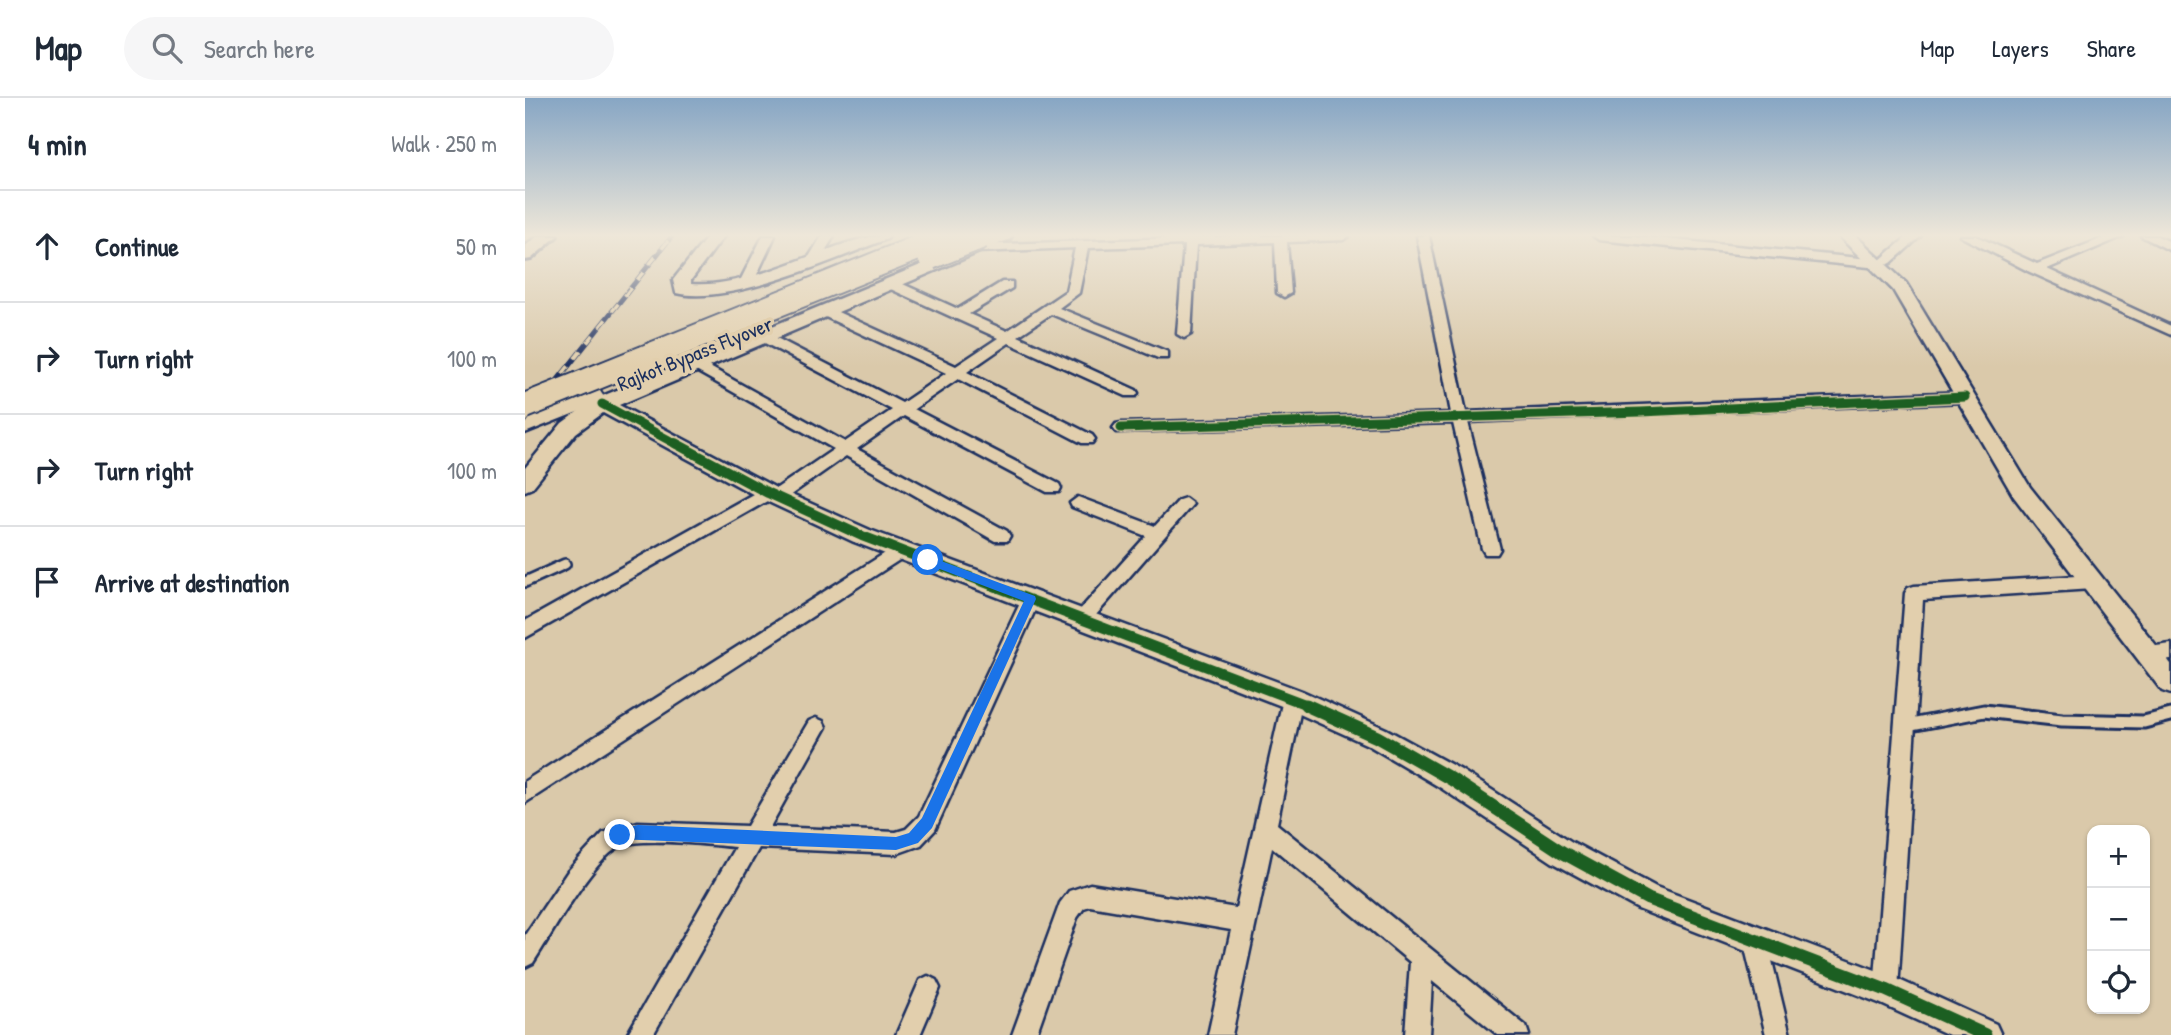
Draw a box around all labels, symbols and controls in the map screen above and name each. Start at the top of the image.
search box [124,17,614,80]
text: Map [35,26,82,70]
icon: search [148,29,186,67]
text: Search here [204,31,315,66]
text: Map [1920,32,1954,64]
text: Layers [1992,32,2049,64]
text: Share [2087,32,2136,64]
text: 4 min [28,124,87,164]
text: Walk · 250 m [391,128,497,159]
icon: ahead [28,227,66,265]
text: Continue [95,229,179,264]
text: 50 m [456,231,497,262]
street label: Rajkot Bypass Flyover [613,309,777,398]
icon: right [28,339,66,377]
text: Turn right [95,341,193,376]
text: 100 m [447,343,497,374]
icon: right [28,451,66,489]
text: Turn right [95,453,193,488]
text: 100 m [447,455,497,486]
route start [912,544,943,575]
icon: arrive [28,563,66,601]
text: Arrive at destination [95,565,290,600]
route end [604,819,635,850]
map controls [2087,825,2150,1014]
button: + [2087,825,2150,888]
button: − [2087,888,2150,951]
button: locate [2087,951,2150,1014]

